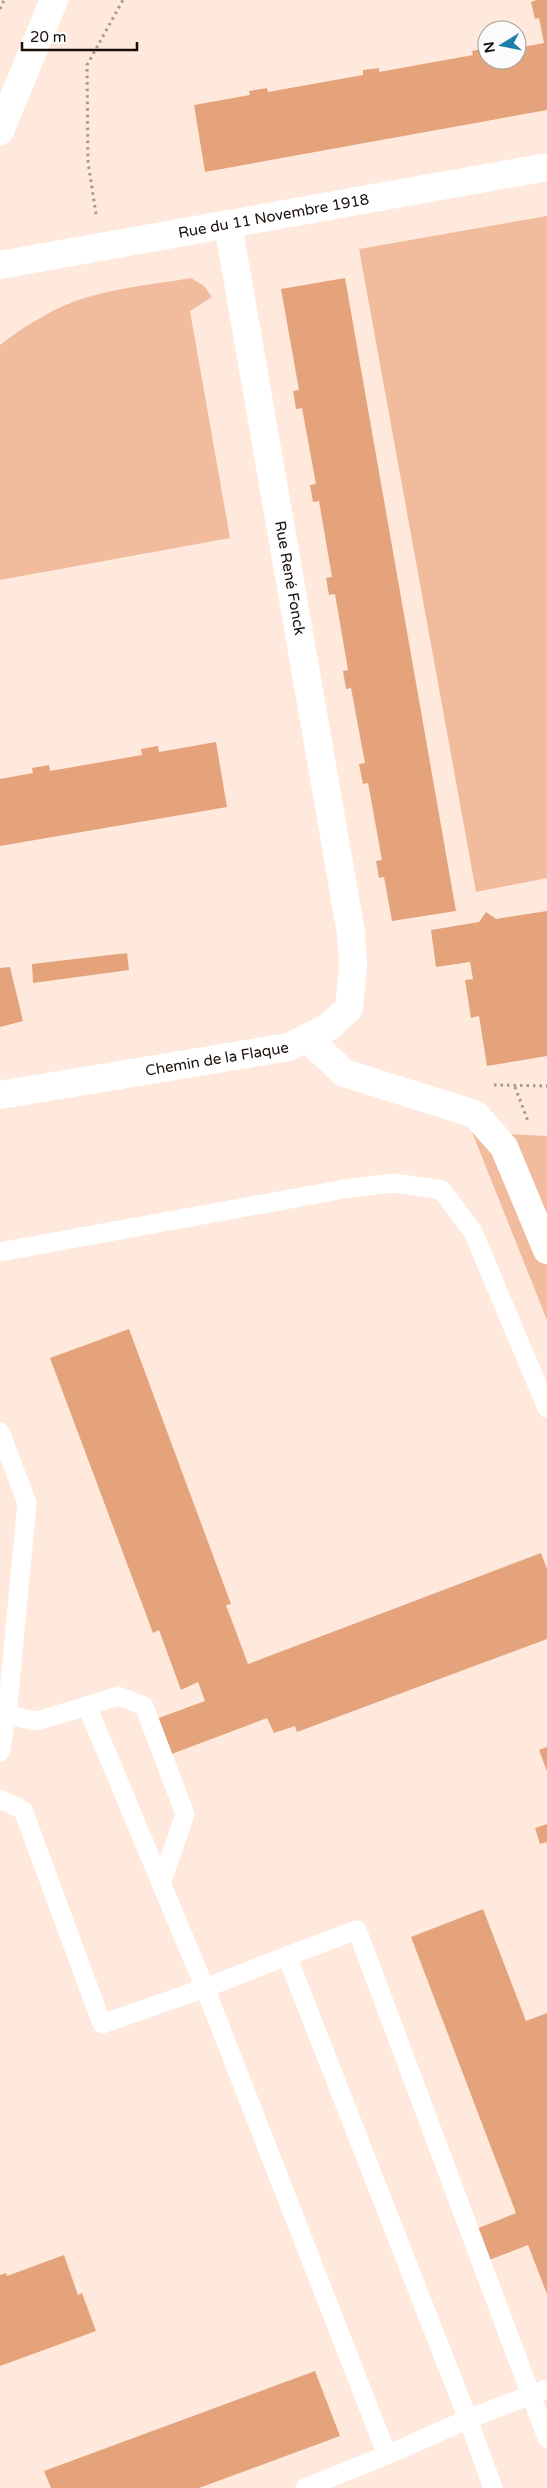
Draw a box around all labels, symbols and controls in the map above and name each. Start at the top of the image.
scale bar [22,20,138,52]
north arrow [477,20,527,70]
text: 20 m [30,28,67,46]
text: N [480,40,499,54]
street label: Rue du 11 Novembre 1918 [177,190,371,242]
street label: Rue René Fonck [271,519,309,637]
street label: Chemin de la Flaque [144,1038,290,1080]

